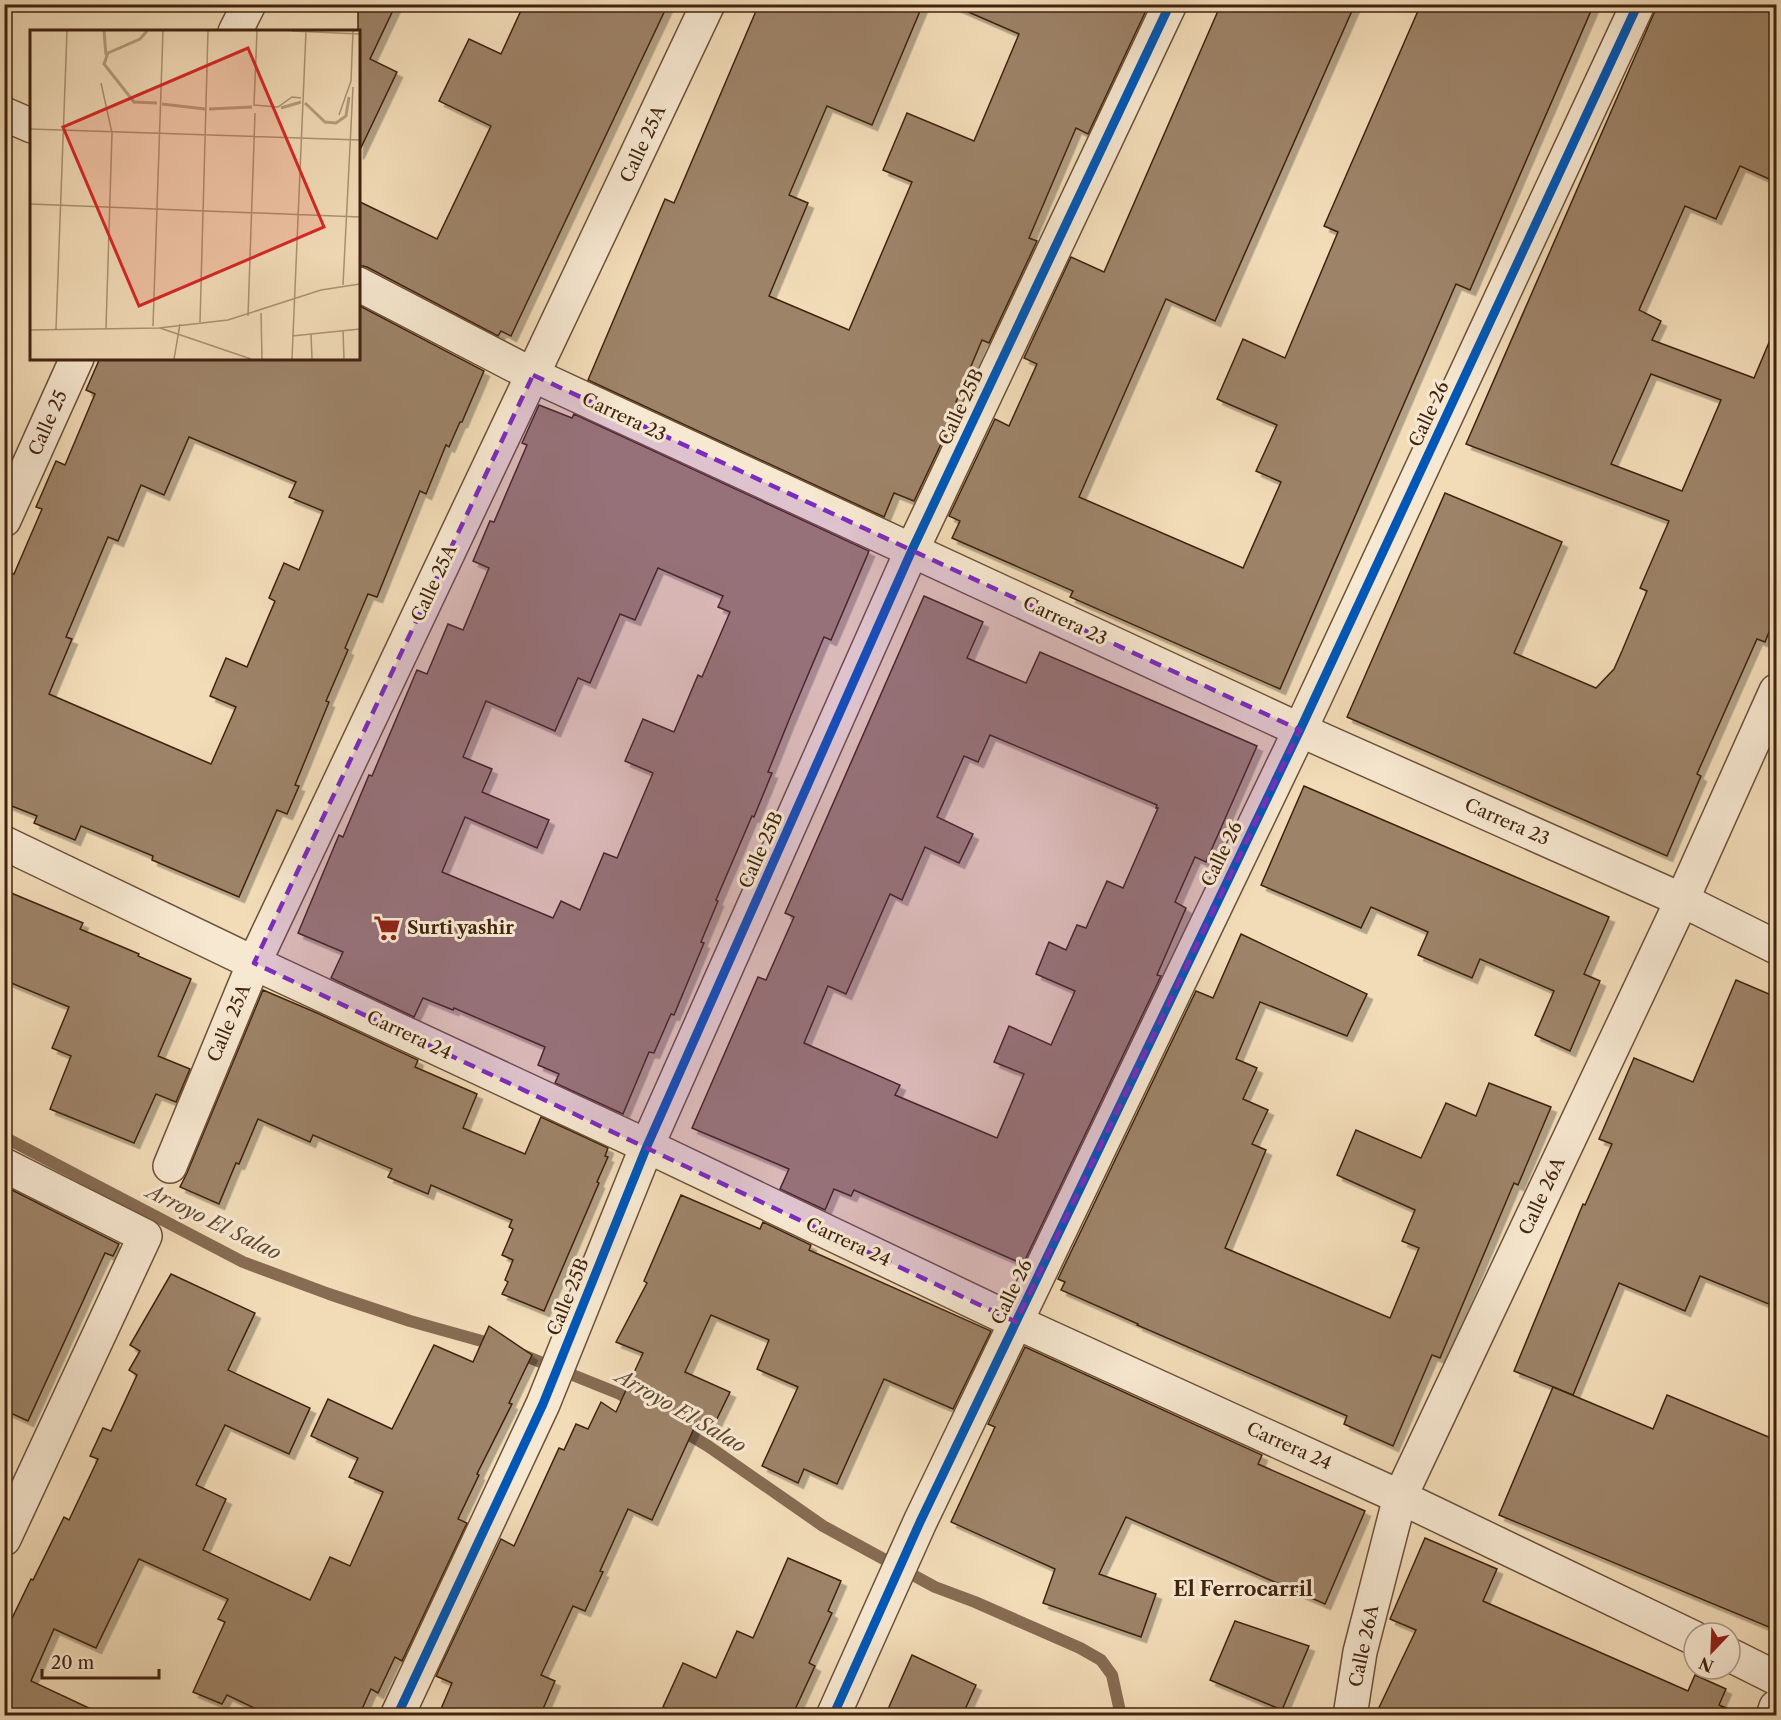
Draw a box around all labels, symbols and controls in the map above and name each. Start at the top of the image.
inset map [30,30,360,360]
street label: Calle 25A [616,101,671,186]
street label: Calle 25B [934,365,988,449]
street label: Calle 26 [1404,378,1454,450]
street label: Calle 25 [24,387,72,459]
street label: Carrera 23 [578,388,670,446]
street label: Calle 25A [407,540,462,625]
street label: Carrera 23 [1019,592,1111,650]
street label: Carrera 23 [1461,794,1553,850]
street label: Calle 25B [734,808,788,892]
street label: Calle 26 [1197,818,1247,890]
supermarket icon: Surti yashir [372,913,402,943]
place label: Surti yashir [407,917,514,939]
street label: Calle 25A [203,980,255,1065]
street label: Carrera 24 [363,1006,455,1064]
street label: Calle 26A [1514,1153,1570,1238]
water label: Arroyo El Salao [140,1178,285,1265]
street label: Carrera 24 [802,1213,894,1271]
street label: Calle 25B [543,1255,593,1339]
street label: Calle 26 [987,1256,1037,1328]
water label: Arroyo El Salao [609,1363,750,1458]
street label: Carrera 24 [1243,1418,1335,1474]
district label: El Ferrocarril [1173,1577,1313,1601]
street label: Calle 26A [1345,1602,1384,1689]
north arrow [1682,1621,1742,1681]
scale bar [42,1642,159,1680]
text: 20 m [51,1652,95,1674]
text: N [1696,1653,1716,1677]

